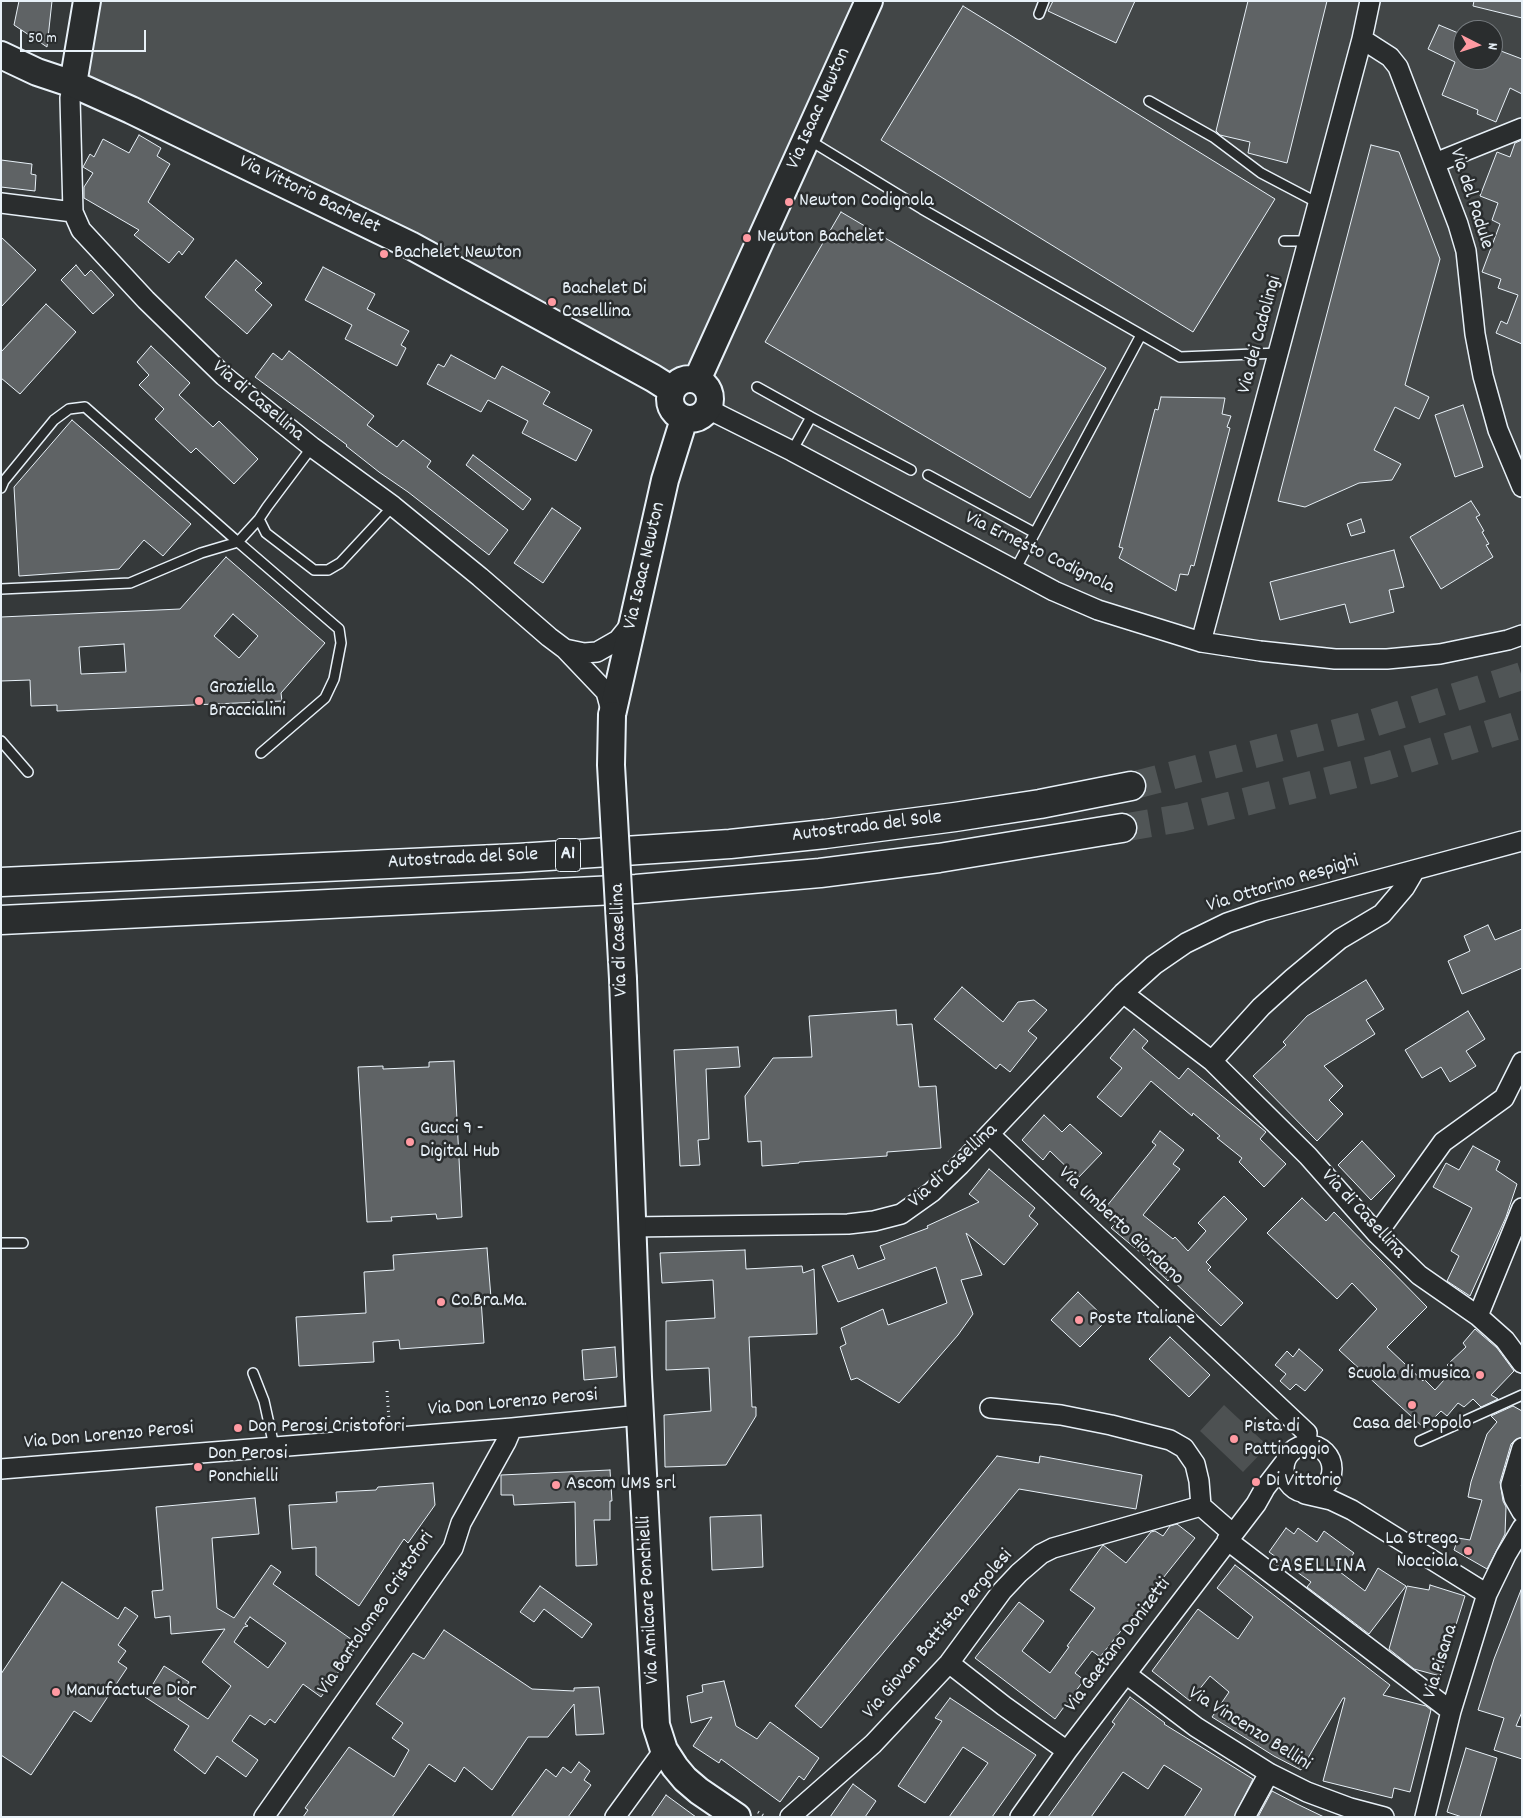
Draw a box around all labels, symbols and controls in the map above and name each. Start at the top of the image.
scale bar [22,20,149,52]
north arrow [1453,20,1503,70]
text: 50 m [28,28,57,50]
text: N [1482,42,1502,51]
street label: Via Isaac Newton [783,45,857,173]
street label: Via del Padule [1442,145,1498,253]
street label: Via Vittorio Bachelet [234,151,384,241]
place label: Newton Codignola [799,190,934,214]
marker: Newton Codignola [783,196,795,208]
place label: Newton Bachelet [757,226,884,250]
marker: Newton Bachelet [741,232,753,244]
place label: Bachelet Newton [394,242,521,266]
marker: Bachelet Newton [378,248,390,260]
street label: Via dei Cadolingi [1234,273,1288,397]
place label: Bachelet Di Casellina [562,278,646,325]
marker: Bachelet Di Casellina [546,296,558,308]
street label: Via di Casellina [206,356,308,448]
street label: Via Isaac Newton [620,500,672,632]
street label: Via Ernesto Codignola [960,507,1118,601]
place label: Graziella Braccialini [209,677,286,724]
marker: Graziella Braccialini [193,695,205,707]
street label: Autostrada del Sole [791,807,943,849]
road number: A1 [556,838,580,872]
street label: Autostrada del Sole [387,844,539,876]
street label: Via Ottorino Respighi [1204,850,1362,920]
street label: Via di Casellina [607,883,635,997]
place label: Gucci 9 - Digital Hub [420,1118,500,1165]
street label: Via di Casellina [904,1120,1004,1214]
marker: Gucci 9 - Digital Hub [404,1136,416,1148]
street label: Via Umberto Giordano [1052,1163,1188,1291]
street label: Via di Casellina [1315,1165,1409,1265]
place label: Co.Bra.Ma. [451,1290,527,1314]
marker: Co.Bra.Ma. [435,1296,447,1308]
place label: Poste Italiane [1089,1308,1195,1332]
marker: Poste Italiane [1073,1314,1085,1326]
place label: Scuola di musica [1347,1363,1470,1387]
marker: Scuola di musica [1474,1369,1486,1381]
street label: Via Don Lorenzo Perosi [427,1385,599,1423]
marker: Casa del Popolo [1406,1399,1418,1411]
place label: Casa del Popolo [1353,1413,1471,1437]
place label: Don Perosi Cristofori [248,1416,405,1440]
place label: Pista di Pattinaggio [1244,1416,1330,1463]
street label: Via Don Lorenzo Perosi [23,1418,195,1456]
marker: Don Perosi Cristofori [232,1422,244,1434]
marker: Pista di Pattinaggio [1228,1433,1240,1445]
place label: Don Perosi Ponchielli [208,1443,287,1490]
marker: Don Perosi Ponchielli [192,1461,204,1473]
place label: Di Vittorio [1266,1470,1341,1494]
place label: Ascom UMS srl [566,1473,676,1497]
marker: Di Vittorio [1250,1476,1262,1488]
marker: Ascom UMS srl [550,1479,562,1491]
street label: Via Amilcare Ponchielli [634,1515,666,1685]
street label: Via Bartolomeo Cristofori [313,1528,441,1700]
place label: La Strega Nocciola [1385,1528,1458,1575]
street label: Via Giovan Battista Pergolesi [859,1545,1019,1725]
marker: La Strega Nocciola [1462,1545,1474,1557]
district label: CASELLINA [1267,1555,1369,1581]
street label: Via Gaetano Donizetti [1061,1574,1177,1718]
street label: Via Pisana [1419,1622,1465,1702]
place label: Manufacture Dior [66,1680,197,1704]
street label: Via Vincenzo Bellini [1183,1682,1315,1778]
marker: Manufacture Dior [50,1686,62,1698]

